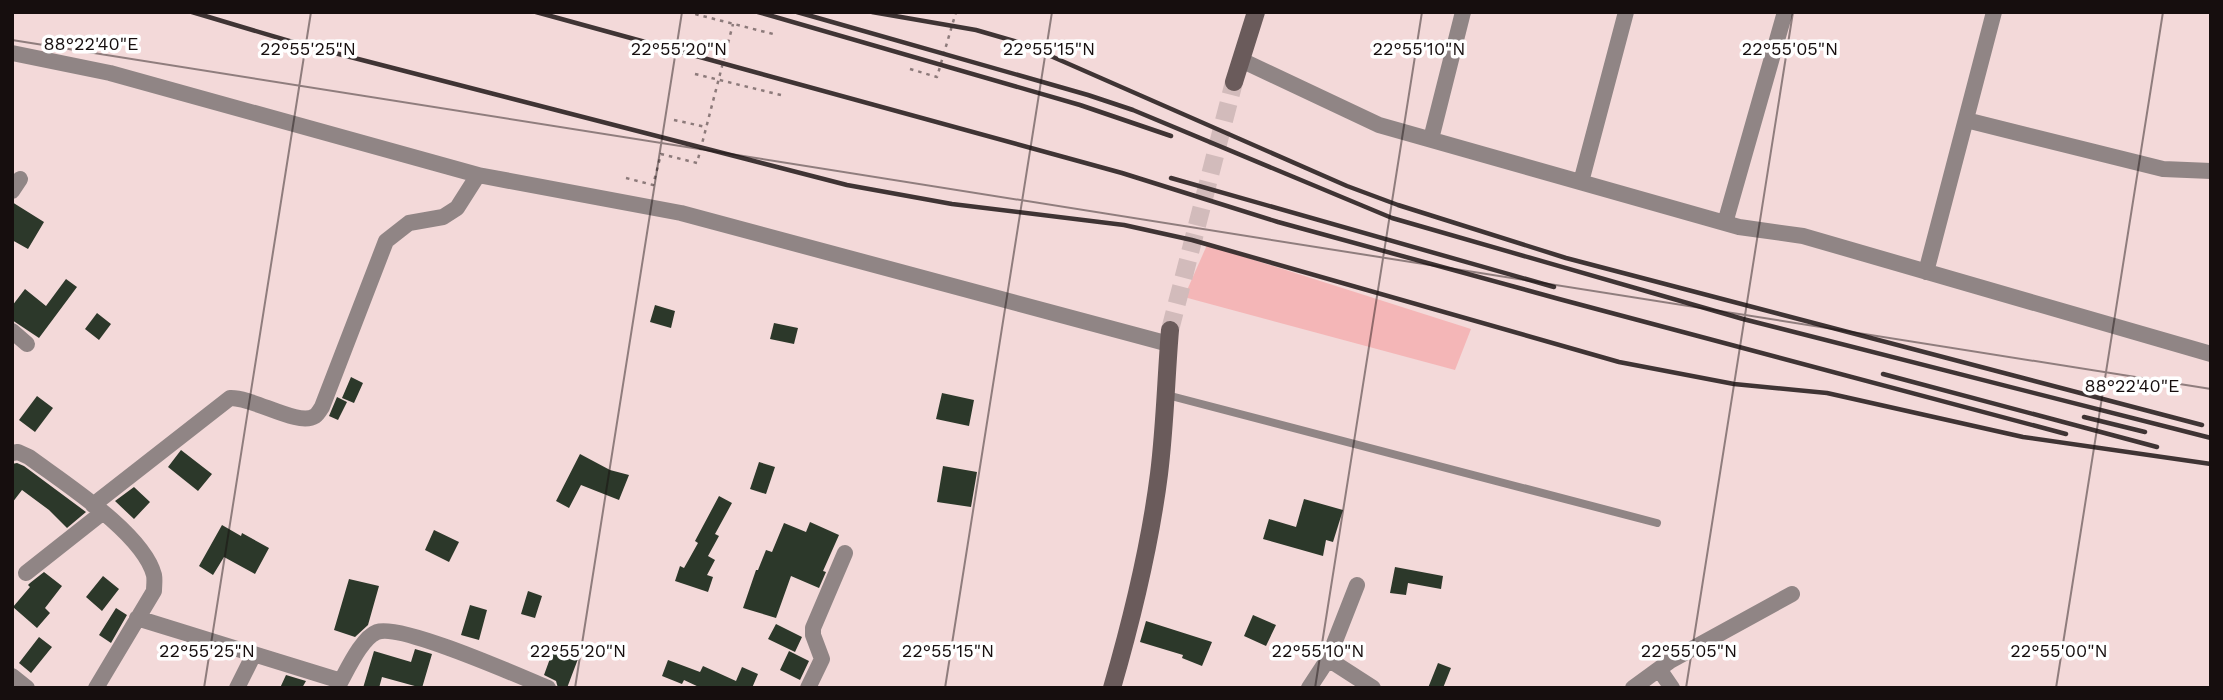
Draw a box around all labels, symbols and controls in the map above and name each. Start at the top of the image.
text: 88°22'40"E [44,33,138,54]
text: 22°55'25"N [260,38,356,59]
text: 22°55'20"N [631,38,727,59]
text: 22°55'15"N [1003,38,1095,59]
text: 22°55'10"N [1372,38,1466,59]
text: 22°55'05"N [1742,38,1838,59]
text: 88°22'40"E [2085,375,2179,396]
text: 22°55'25"N [159,640,255,661]
text: 22°55'20"N [530,640,626,661]
text: 22°55'15"N [902,640,994,661]
text: 22°55'10"N [1271,640,1365,661]
text: 22°55'05"N [1641,640,1737,661]
text: 22°55'00"N [2010,640,2108,661]

